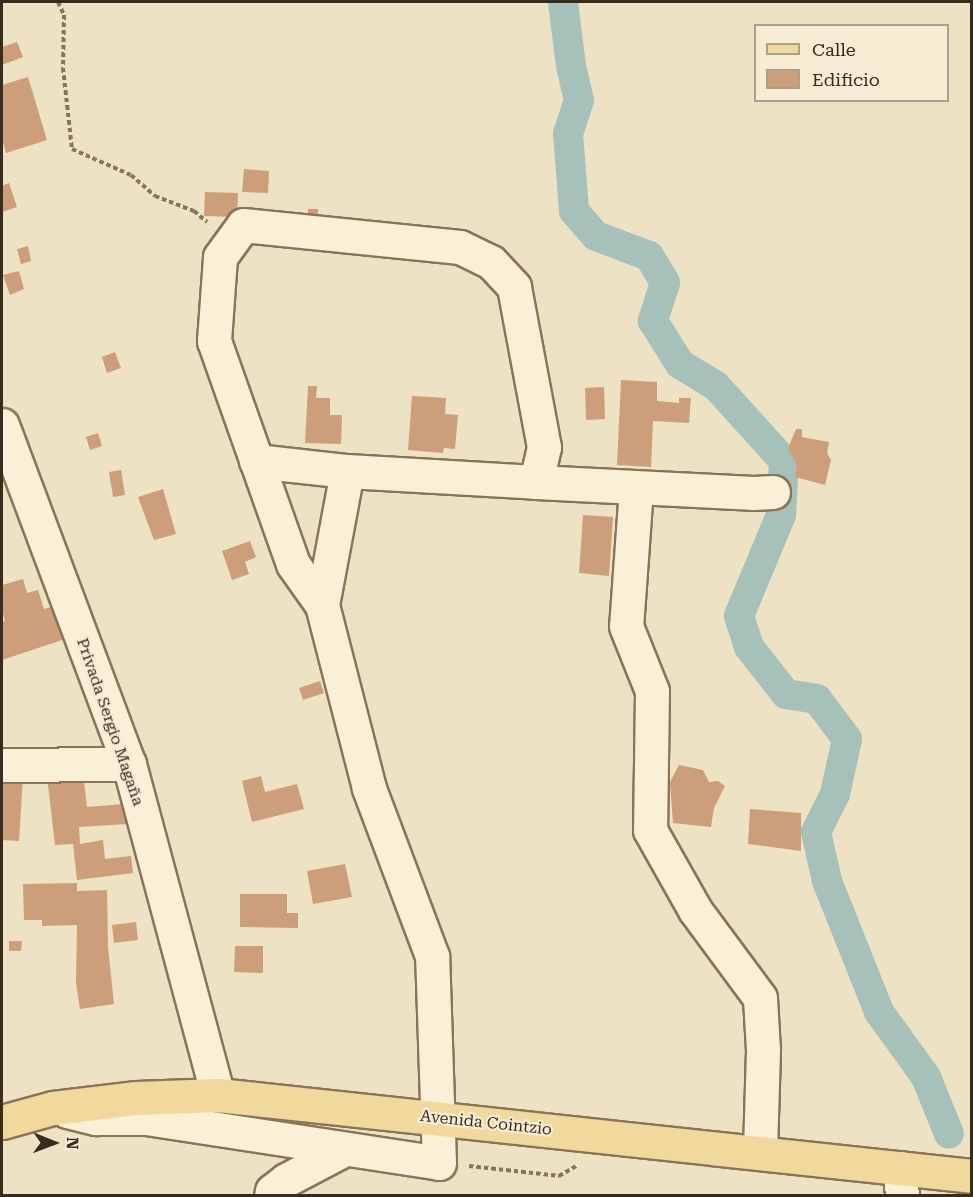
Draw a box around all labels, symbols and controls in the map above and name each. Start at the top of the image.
legend [754,24,949,102]
text: Calle [812,39,856,60]
text: Edificio [812,69,880,90]
street label: Privada Sergio Magaña [72,636,148,808]
street label: Avenida Cointzio [419,1107,553,1139]
north arrow [24,1113,84,1173]
text: N [63,1137,82,1150]

